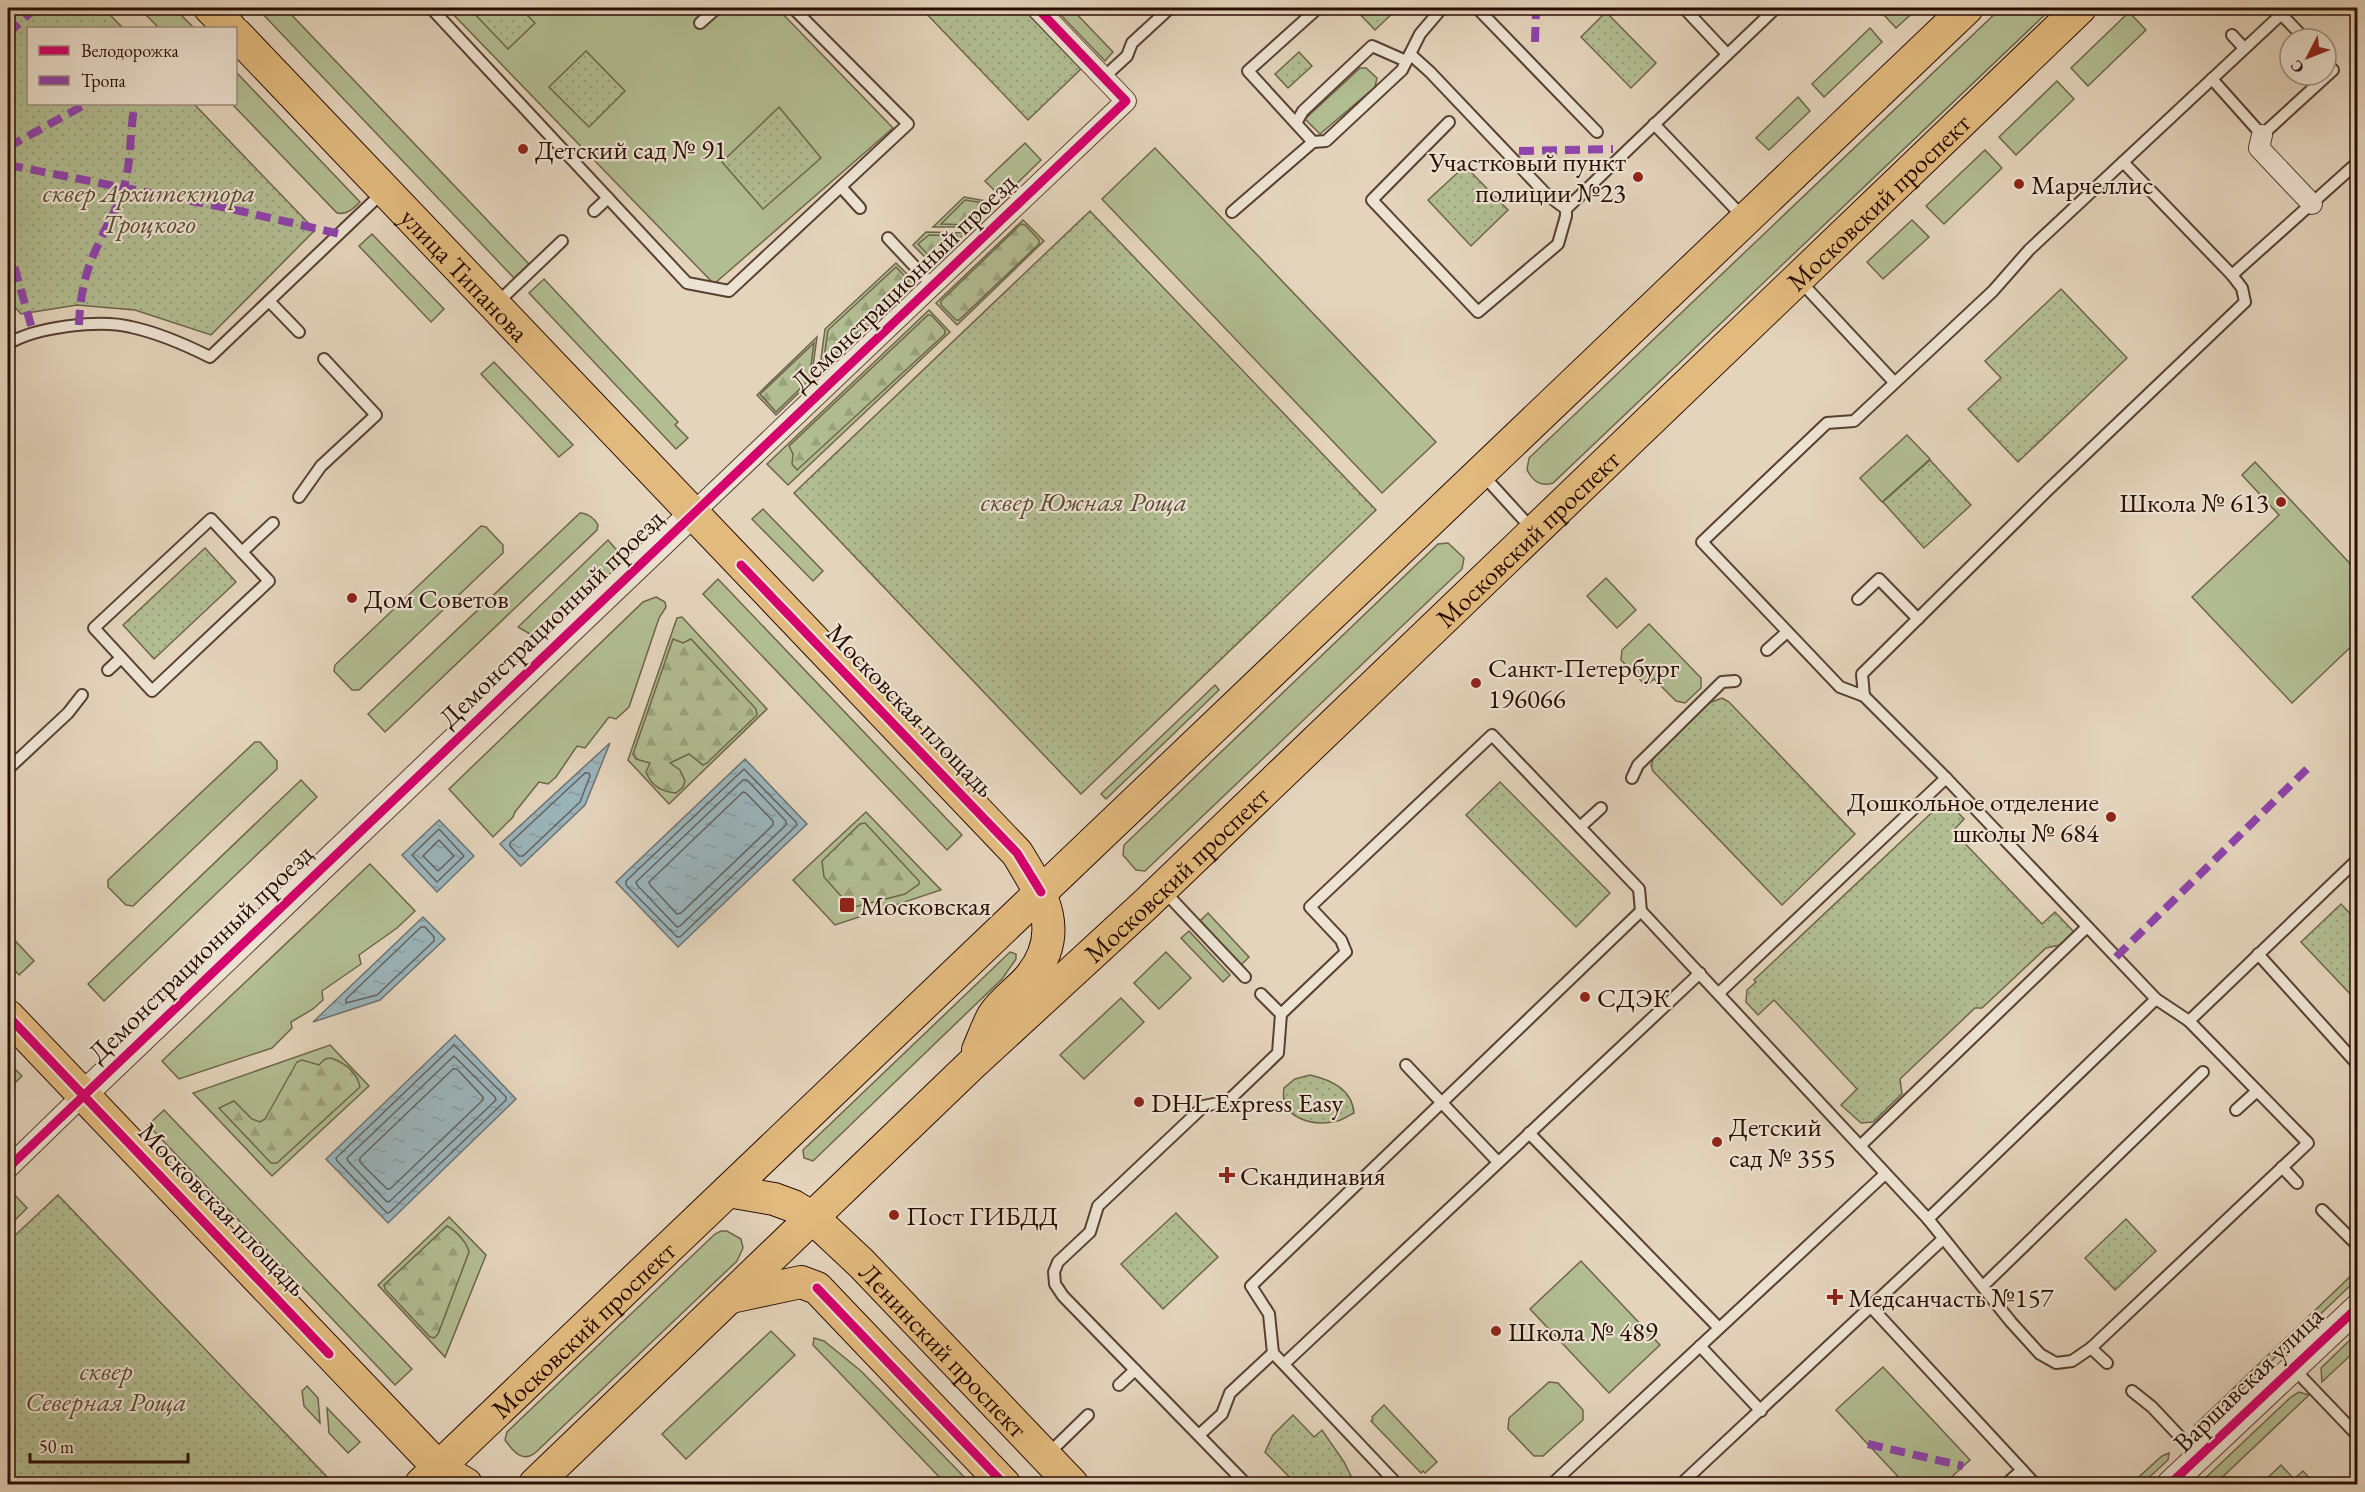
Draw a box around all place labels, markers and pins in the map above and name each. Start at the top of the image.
place label: Детский сад № 91 [535,132,727,167]
marker: Детский сад № 91 [516,142,530,156]
place label: Участковый пункт полиции №23 [1428,144,1626,210]
place label: Марчеллис [2031,167,2153,202]
marker: Участковый пункт полиции №23 [1631,170,1645,184]
marker: Марчеллис [2012,177,2026,191]
place label: Школа № 613 [2119,485,2269,520]
marker: Школа № 613 [2274,495,2288,509]
place label: Дом Советов [364,581,509,616]
marker: Дом Советов [345,591,359,605]
place label: Санкт-Петербург 196066 [1488,650,1680,716]
marker: Санкт-Петербург 196066 [1469,676,1483,690]
place label: Дошкольное отделение школы № 684 [1847,784,2100,850]
marker: Дошкольное отделение школы № 684 [2104,810,2118,824]
place label: Московская [860,888,991,923]
marker: Московская [838,896,856,914]
place label: СДЭК [1597,980,1671,1015]
marker: СДЭК [1578,990,1592,1004]
place label: DHL Express Easy [1151,1085,1343,1120]
marker: DHL Express Easy [1132,1095,1146,1109]
place label: Детский сад № 355 [1729,1109,1836,1175]
marker: Детский сад № 355 [1710,1135,1724,1149]
place label: Скандинавия [1240,1158,1386,1193]
marker: Скандинавия [1218,1166,1236,1184]
place label: Пост ГИБДД [906,1198,1058,1233]
marker: Пост ГИБДД [887,1208,901,1222]
place label: Медсанчасть №157 [1848,1280,2055,1315]
marker: Медсанчасть №157 [1826,1288,1844,1306]
place label: Школа № 489 [1508,1314,1658,1349]
marker: Школа № 489 [1489,1324,1503,1338]

